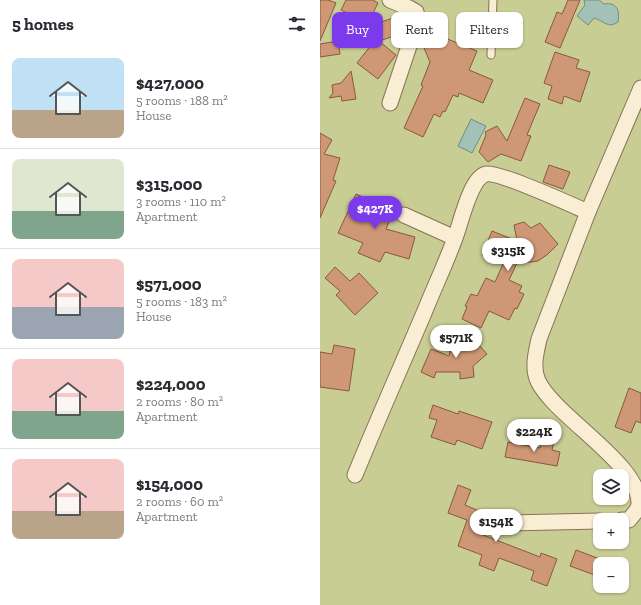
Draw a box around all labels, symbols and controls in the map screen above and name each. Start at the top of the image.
chip: Buy [332,12,383,48]
chip: Rent [391,12,448,48]
chip: Filters [456,12,523,48]
icon: filters [286,13,308,35]
text: 5 homes [12,14,74,34]
text: $427,000 [136,73,204,93]
icon: home [44,74,92,122]
text: 5 rooms · 188 m² [136,93,228,108]
text: House [136,108,171,123]
text: $315,000 [136,174,202,194]
icon: home [44,175,92,223]
text: 3 rooms · 110 m² [136,194,226,209]
pin: $427K [347,196,403,230]
text: $427K [357,201,393,216]
text: Apartment [136,209,198,224]
pin: $315K [480,238,536,272]
text: $315K [491,243,525,258]
text: $571,000 [136,274,202,294]
icon: home [44,275,92,323]
text: 5 rooms · 183 m² [136,294,227,309]
text: House [136,309,171,324]
pin: $571K [428,325,484,359]
text: $571K [439,330,473,345]
text: $224,000 [136,374,205,394]
icon: home [44,375,92,423]
text: 2 rooms · 80 m² [136,394,223,409]
text: Apartment [136,409,198,424]
pin: $224K [506,419,562,453]
text: $224K [516,424,552,439]
map controls [593,469,629,593]
button: layers [593,469,629,505]
text: $154,000 [136,474,203,494]
icon: home [44,475,92,523]
text: 2 rooms · 60 m² [136,494,223,509]
text: Apartment [136,509,198,524]
pin: $154K [468,509,524,543]
button: + [593,513,629,549]
text: $154K [479,514,513,529]
button: − [593,557,629,593]

